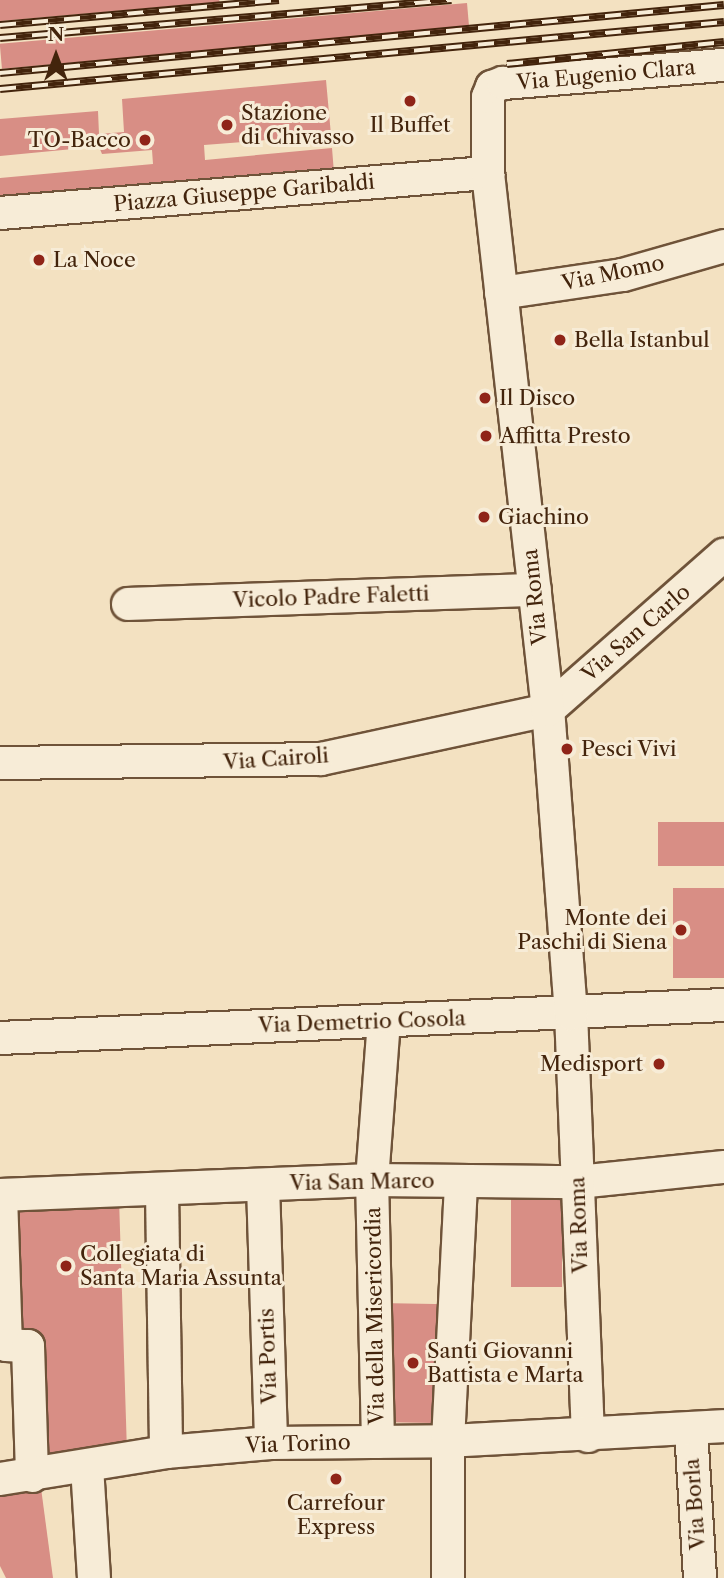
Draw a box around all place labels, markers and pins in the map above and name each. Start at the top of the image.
marker: Il Buffet [402,93,418,109]
place label: Stazione di Chivasso [241,100,354,150]
place label: Il Buffet [370,112,450,138]
marker: Stazione di Chivasso [219,117,235,133]
place label: TO-Bacco [28,127,131,153]
marker: TO-Bacco [137,132,153,148]
place label: La Noce [53,247,136,273]
marker: La Noce [31,252,47,268]
place label: Bella Istanbul [574,327,710,353]
marker: Bella Istanbul [552,332,568,348]
place label: Il Disco [499,385,575,411]
marker: Il Disco [477,390,493,406]
place label: Affitta Presto [500,423,631,449]
marker: Affitta Presto [478,428,494,444]
place label: Giachino [498,504,589,530]
marker: Giachino [476,509,492,525]
place label: Pesci Vivi [581,736,677,762]
marker: Pesci Vivi [559,741,575,757]
place label: Monte dei Paschi di Siena [517,905,667,955]
marker: Monte dei Paschi di Siena [673,922,689,938]
place label: Medisport [540,1051,643,1077]
marker: Medisport [649,1054,669,1074]
place label: Collegiata di Santa Maria Assunta [80,1241,283,1291]
marker: Collegiata di Santa Maria Assunta [58,1258,74,1274]
place label: Santi Giovanni Battista e Marta [427,1338,584,1388]
marker: Santi Giovanni Battista e Marta [405,1355,421,1371]
marker: Carrefour Express [328,1471,344,1487]
place label: Carrefour Express [287,1490,385,1540]

